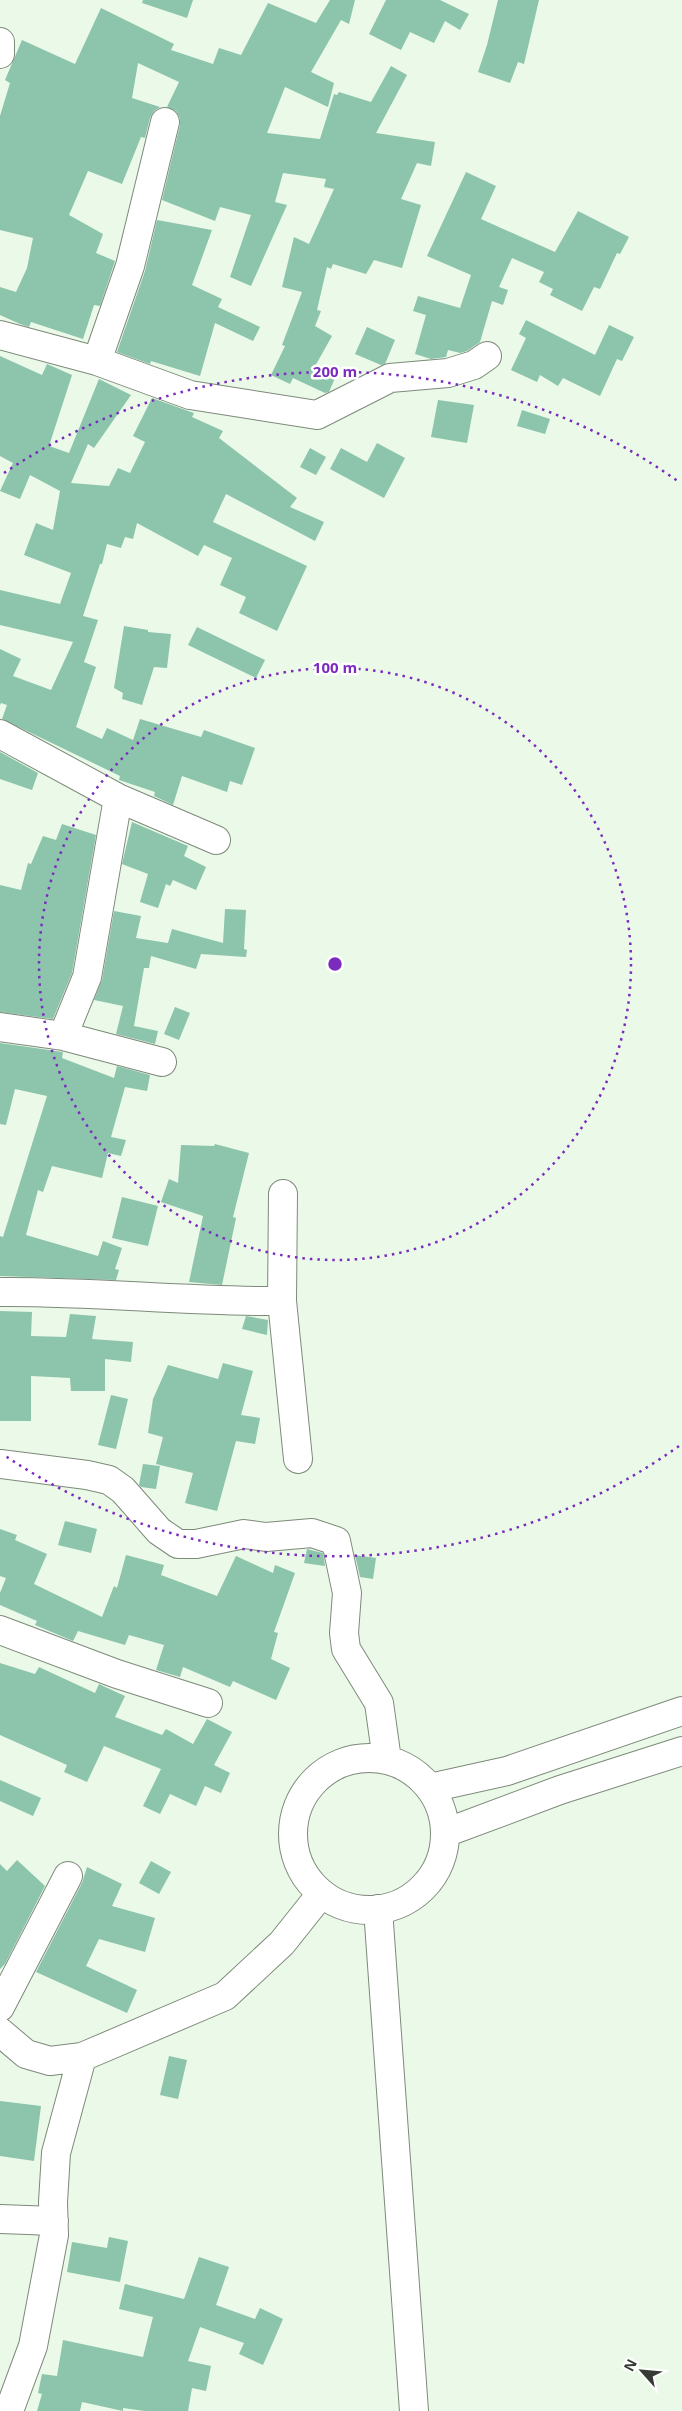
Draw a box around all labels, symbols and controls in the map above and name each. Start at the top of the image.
text: 200 m [313,361,357,381]
text: 100 m [313,657,357,677]
centre of rings [326,955,344,973]
north arrow [617,2346,667,2396]
text: N [619,2355,641,2374]

